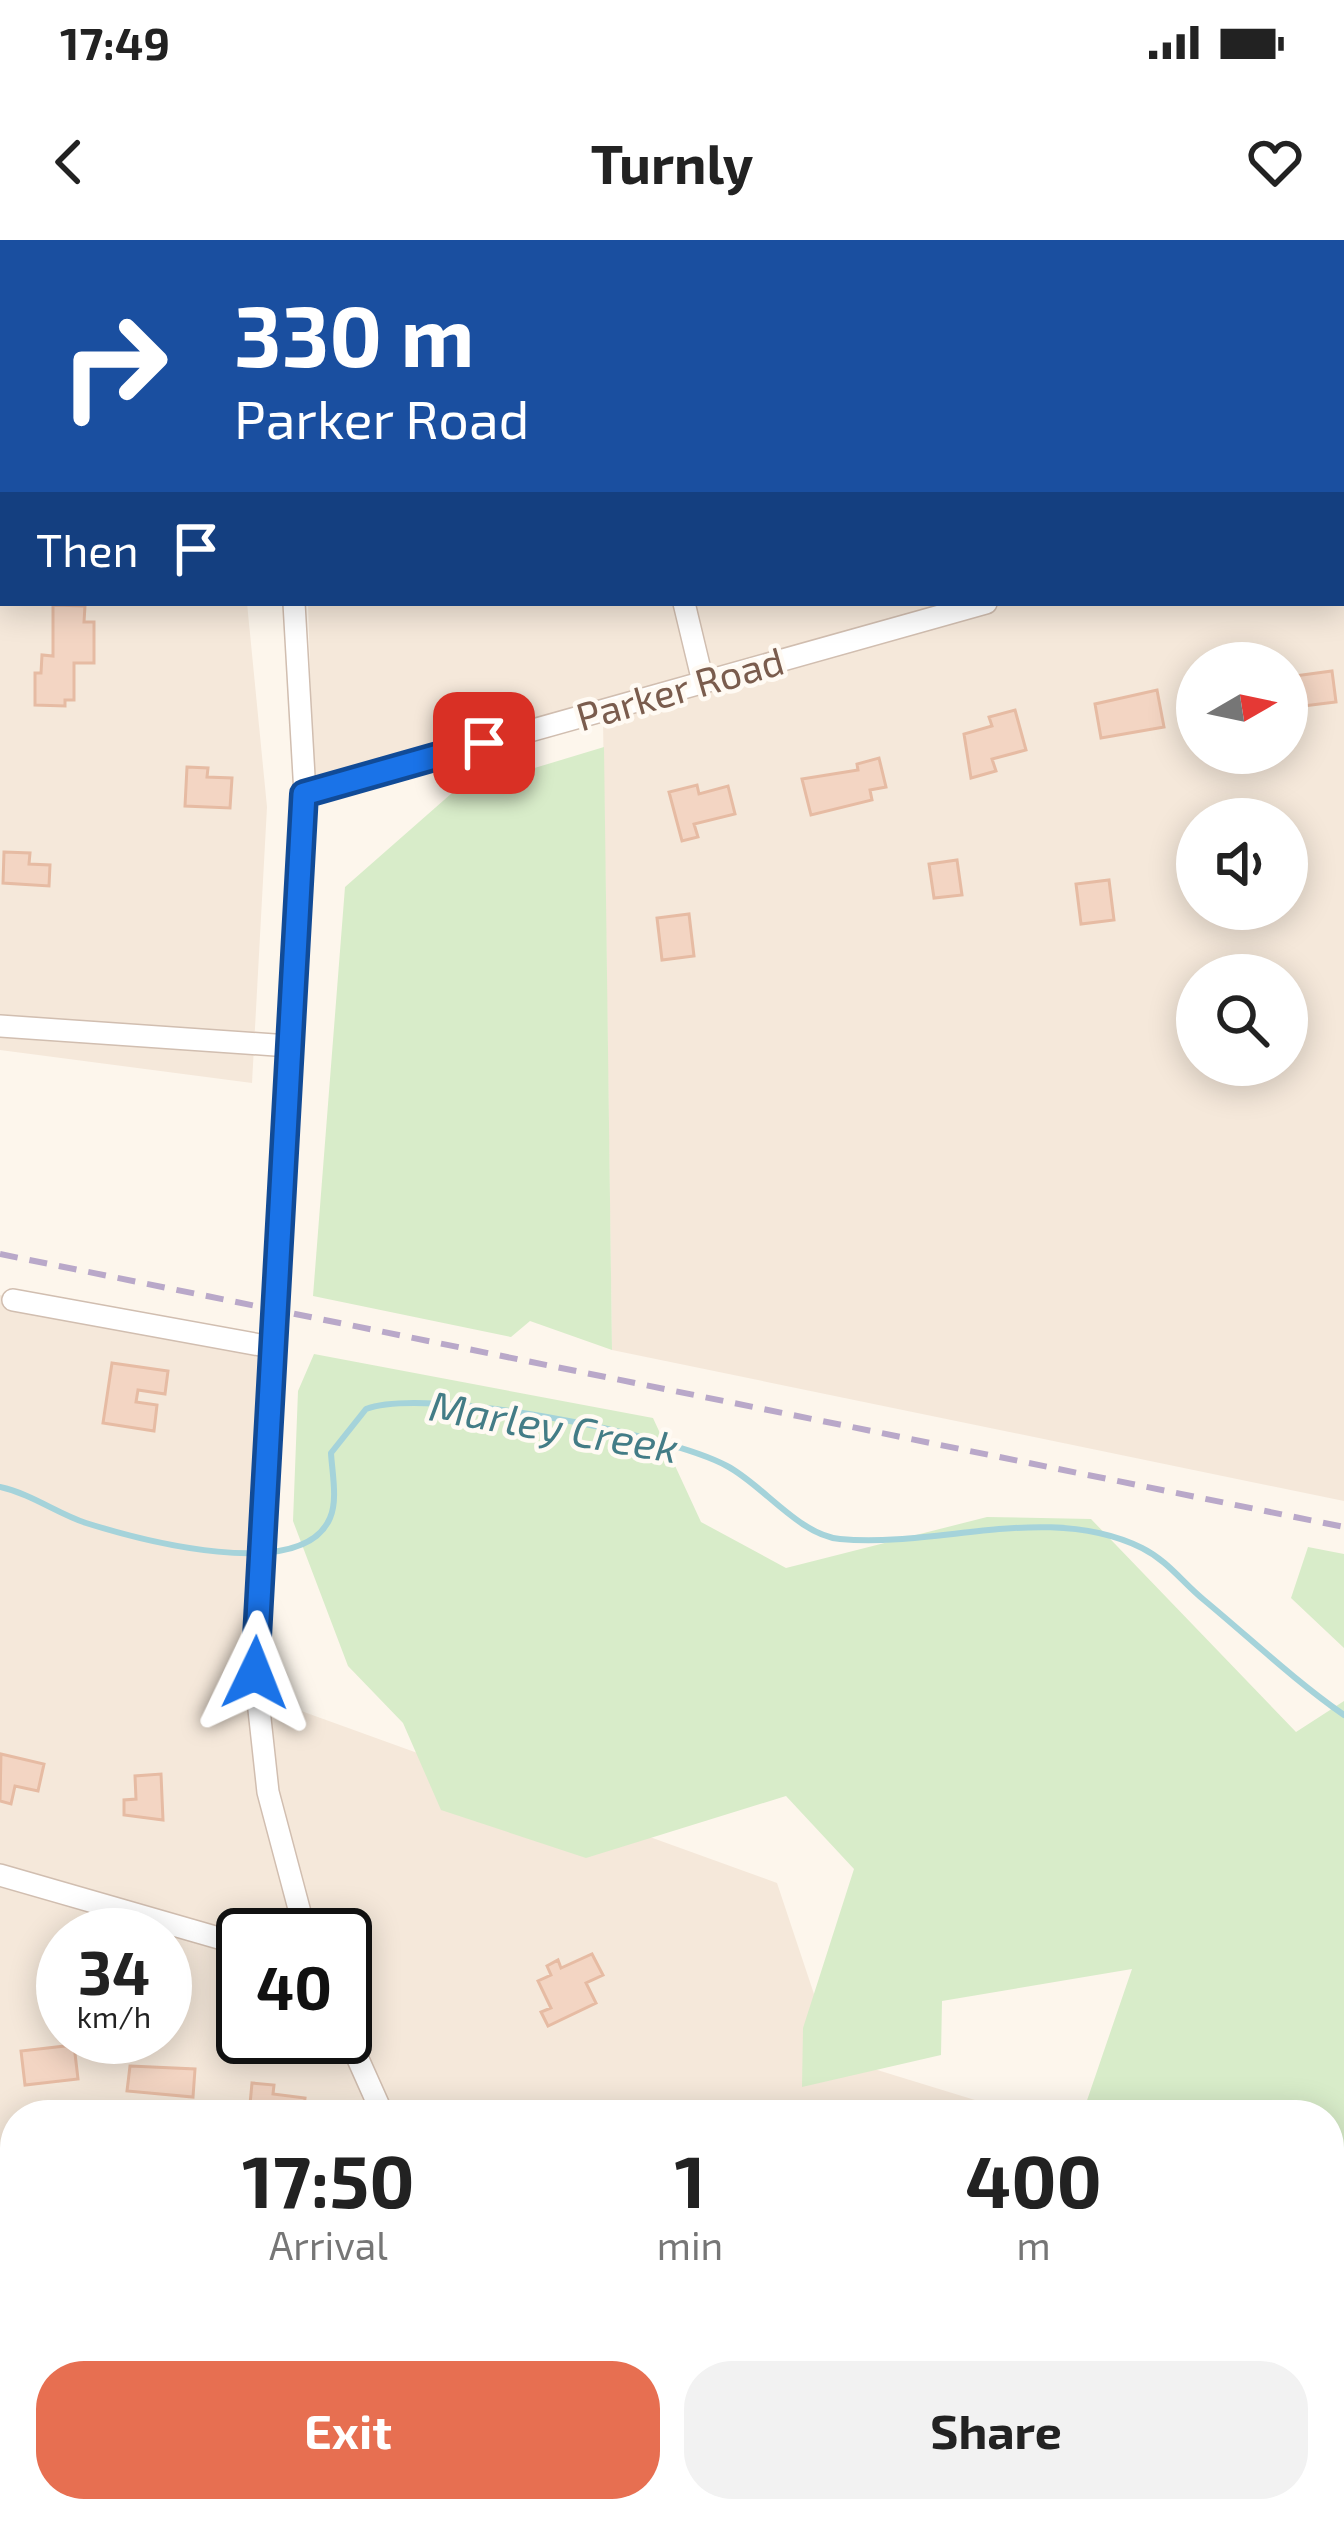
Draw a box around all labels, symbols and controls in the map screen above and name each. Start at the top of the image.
text: 17:49 [60,15,170,69]
icon: back [36,129,102,195]
icon: heart [1242,129,1308,195]
text: Turnly [591,130,753,195]
text: 330 m [234,283,474,384]
icon: right [36,288,192,444]
text: Parker Road [234,385,530,450]
icon: arrive [163,516,229,582]
text: Then [36,522,139,576]
street label: Parker Road [571,636,789,740]
north arrow [1176,642,1308,774]
map controls [1176,642,1308,1086]
pin [433,692,535,794]
icon: arrive [451,710,517,776]
button: sound [1176,798,1308,930]
button: search [1176,954,1308,1086]
water label: Marley Creek [426,1379,682,1472]
position arrow [192,1610,318,1736]
speed limit sign: 40 [216,1908,372,2064]
text: 34 [78,1935,150,2007]
text: km/h [77,1998,151,2034]
text: 17:50 [242,2136,415,2222]
text: 1 [674,2136,706,2222]
text: 400 [965,2136,1102,2222]
text: Arrival [269,2221,388,2268]
text: min [657,2221,723,2268]
text: m [1017,2221,1051,2268]
button: Exit [36,2361,660,2499]
button: Share [684,2361,1308,2499]

